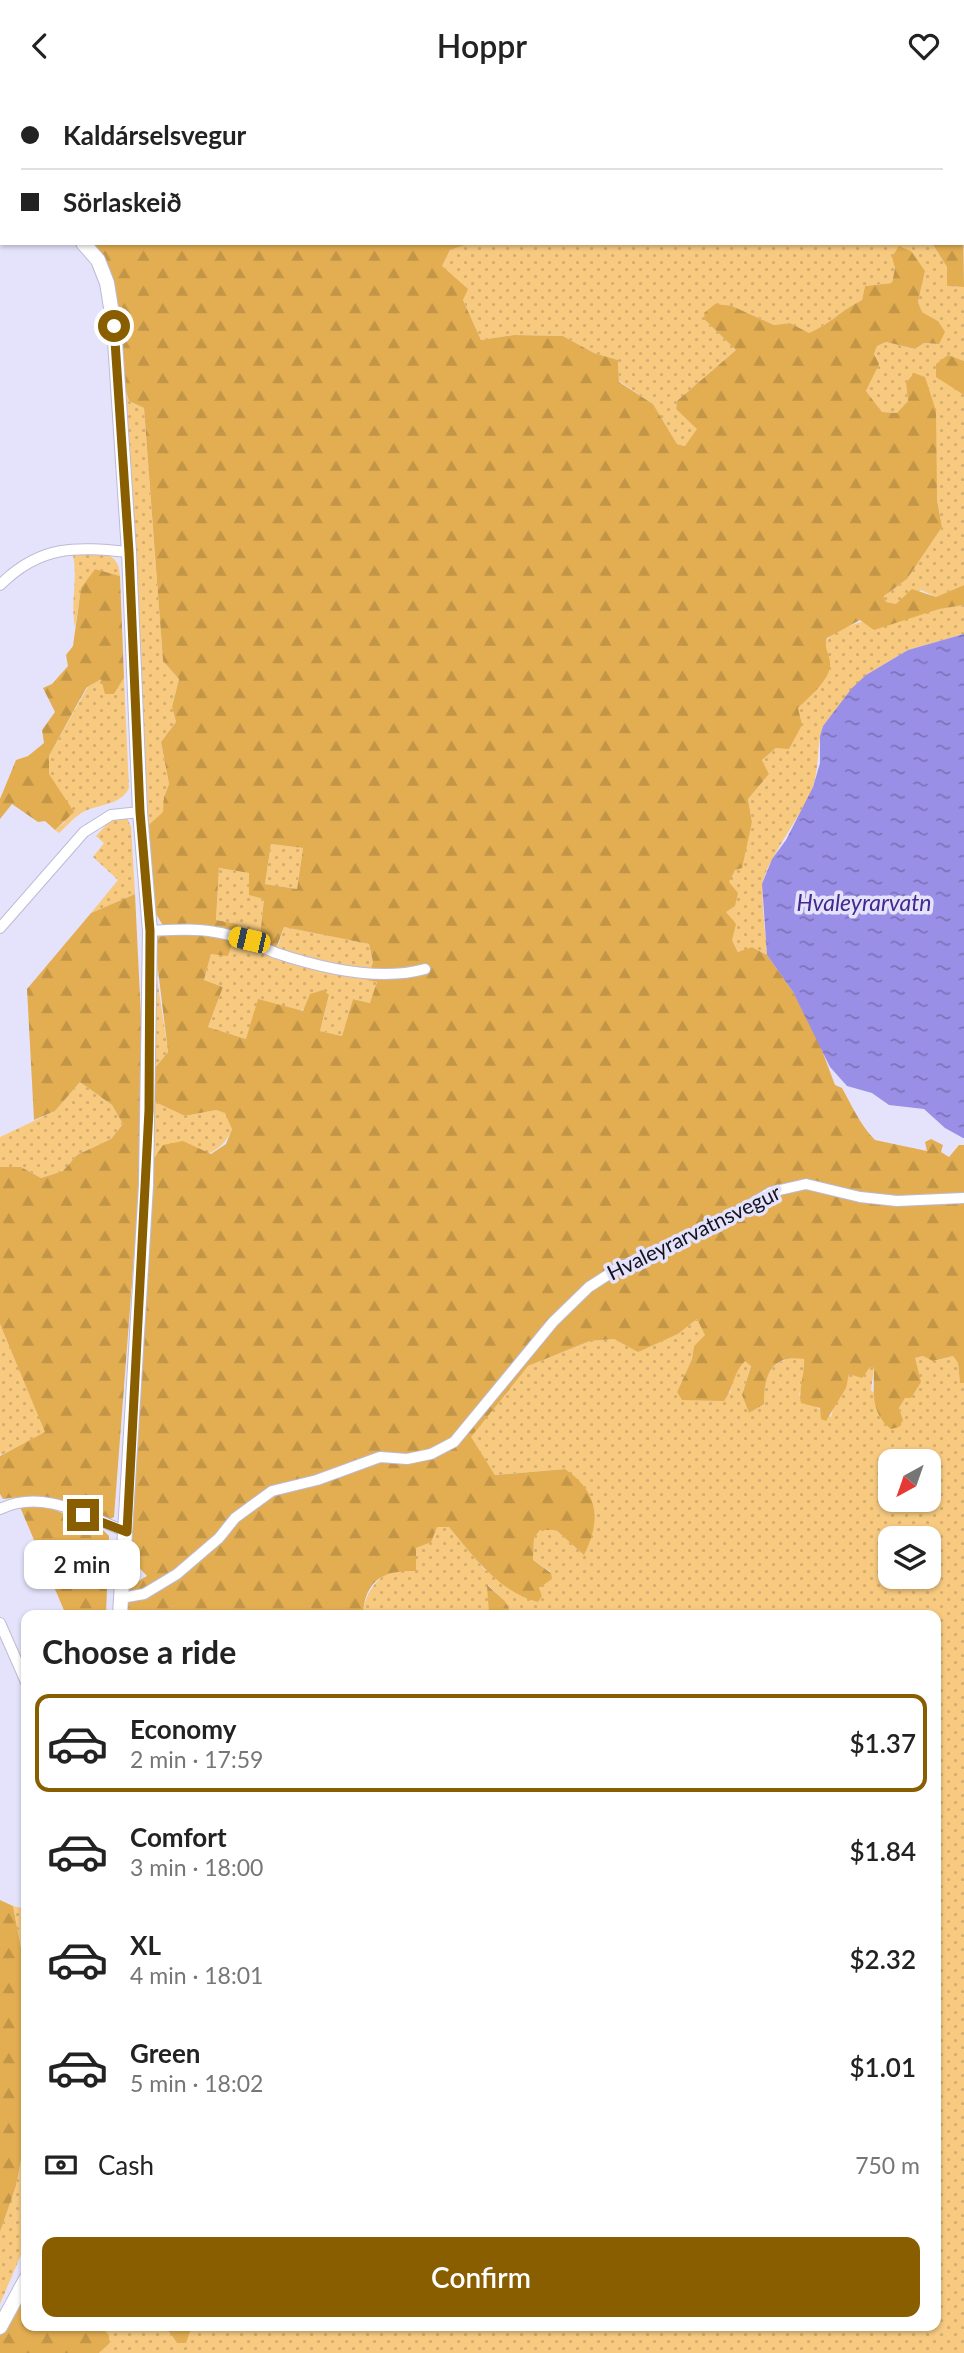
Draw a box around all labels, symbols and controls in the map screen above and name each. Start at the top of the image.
text: Hoppr [437,26,527,65]
icon: back [21,27,59,65]
icon: heart [905,27,943,65]
text: Kaldárselsvegur [63,119,246,151]
text: Sörlaskeið [63,186,181,218]
route start [98,310,130,342]
water label: Hvaleyrarvatn [797,888,931,916]
car [227,925,272,955]
street label: Hvaleyrarvatnsvegur [602,1179,785,1285]
north arrow [878,1449,942,1512]
map controls [878,1449,941,1589]
route end [67,1499,99,1531]
button: layers [878,1526,941,1589]
callout: 2 min [25,1539,141,1589]
text: 2 min [54,1550,110,1578]
text: Choose a ride [42,1632,236,1671]
icon: car [46,1712,109,1775]
text: Economy [130,1713,236,1745]
text: $1.37 [850,1727,916,1759]
text: 2 min · 17:59 [130,1745,263,1773]
icon: car [46,1820,109,1883]
text: Comfort [130,1821,227,1853]
text: $1.84 [850,1835,916,1867]
text: 3 min · 18:00 [130,1853,263,1881]
icon: car [46,1928,109,1991]
text: XL [130,1929,161,1961]
text: $2.32 [850,1943,916,1975]
text: 4 min · 18:01 [130,1961,263,1989]
icon: car [46,2036,109,2099]
text: Green [130,2037,200,2069]
text: $1.01 [850,2051,916,2083]
text: 5 min · 18:02 [130,2069,263,2097]
icon: cash [42,2146,80,2184]
text: Cash [98,2149,154,2181]
text: 750 m [855,2151,920,2179]
button: Confirm [42,2237,920,2317]

